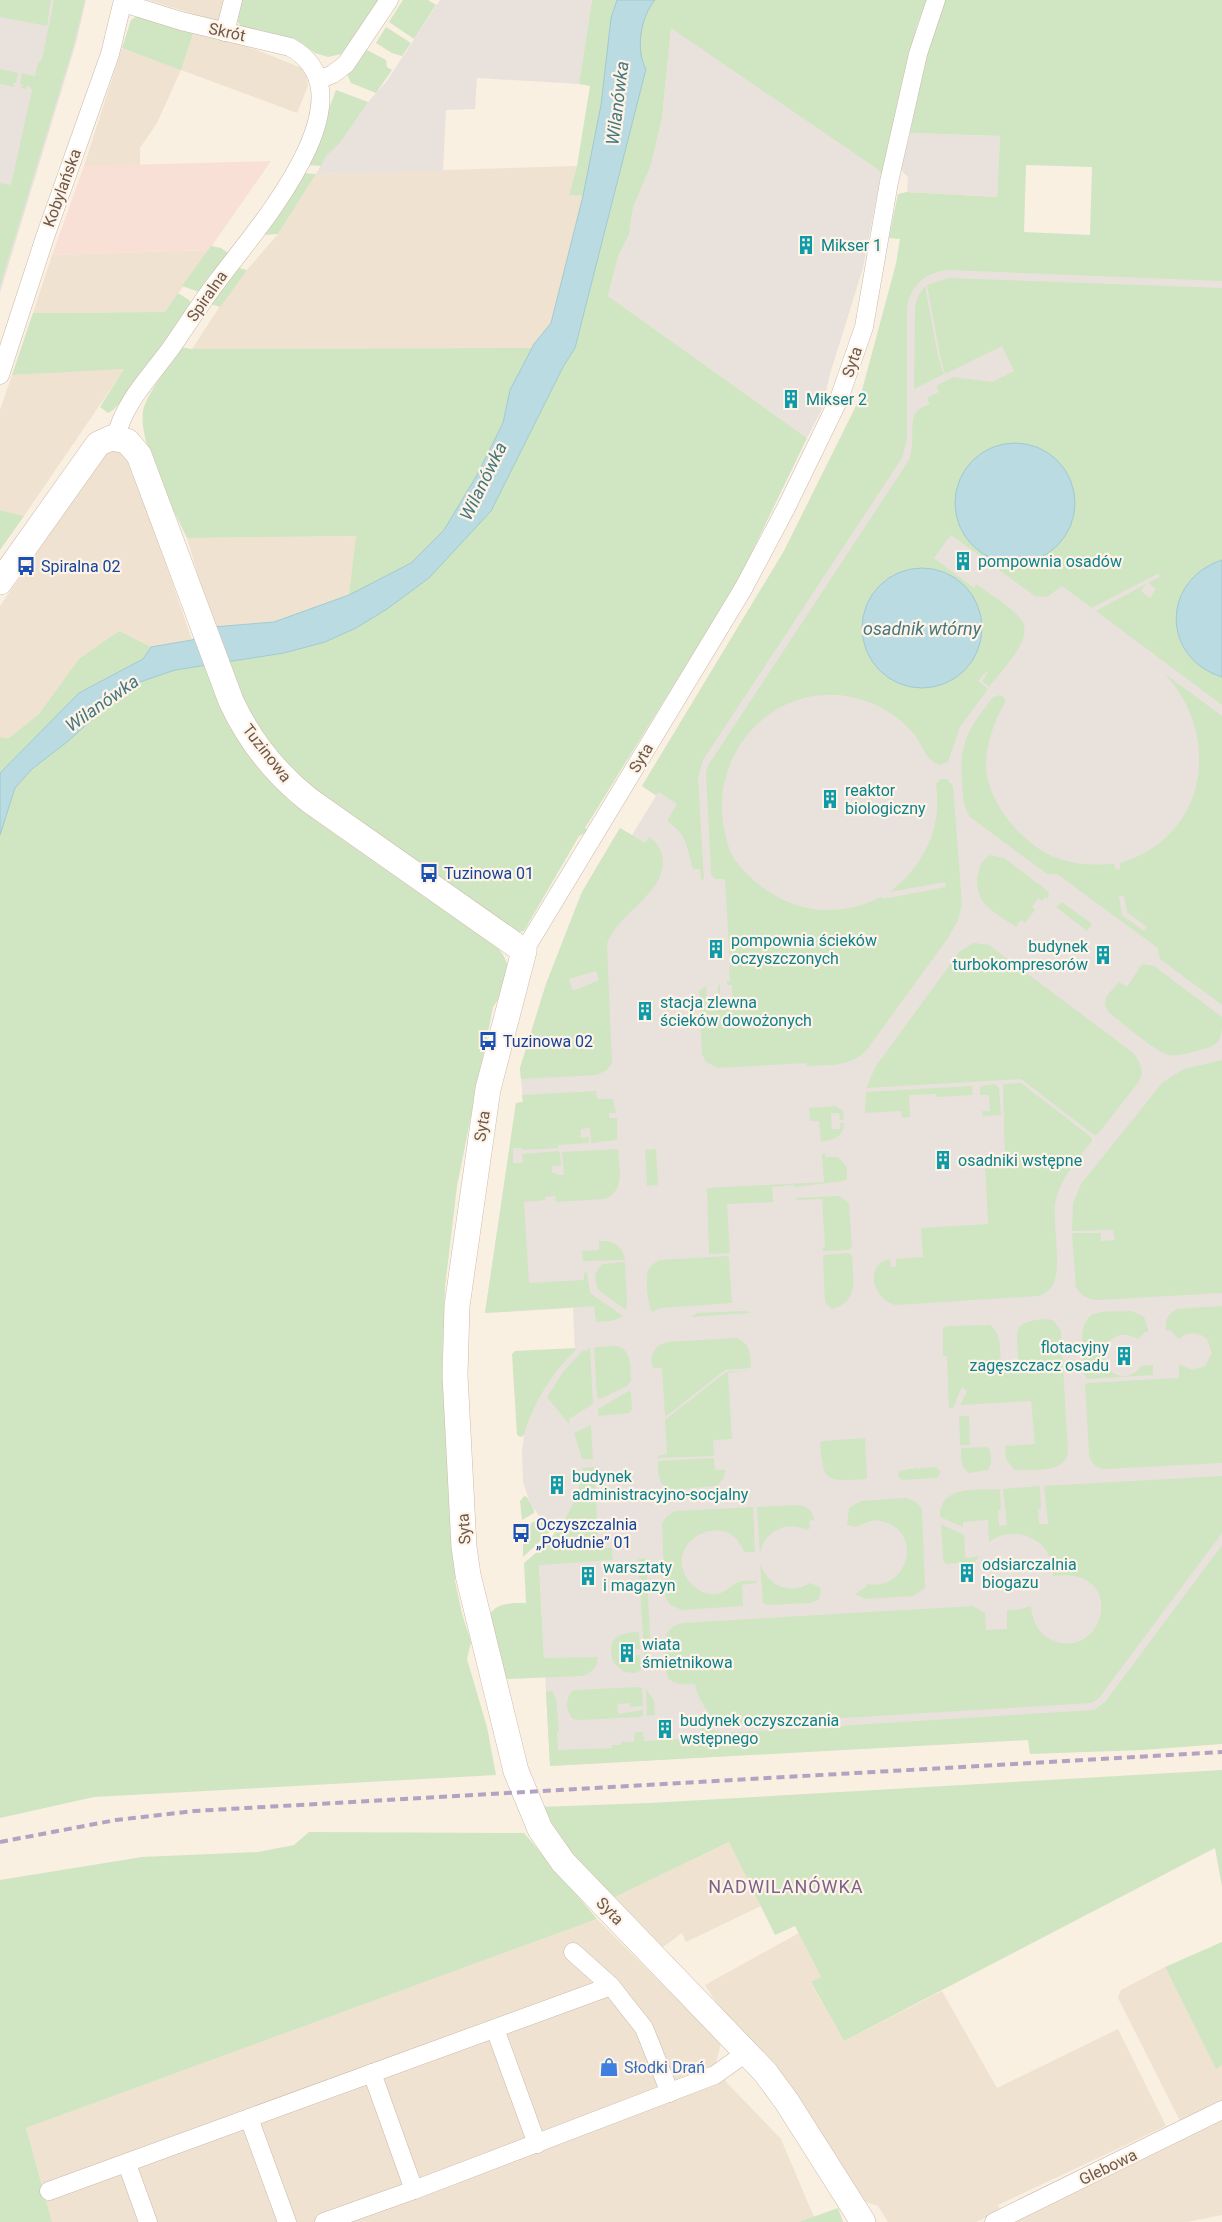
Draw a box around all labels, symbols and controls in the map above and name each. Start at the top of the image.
street label: Skrót [207,19,247,45]
water label: Wilanówka [601,60,633,146]
street label: Kobylańska [39,146,85,230]
building icon: Mikser 1 [795,234,817,256]
place label: Mikser 1 [821,236,882,255]
street label: Spiralna [183,267,231,325]
street label: Syta [838,344,866,380]
building icon: Mikser 2 [780,388,802,410]
place label: Mikser 2 [806,390,867,409]
water label: Wilanówka [455,438,511,524]
building icon: pompownia osadów [952,550,974,572]
place label: pompownia osadów [978,552,1122,571]
bus stop icon: Spiralna 02 [15,555,37,577]
place label: Spiralna 02 [41,557,121,576]
water label: osadnik wtórny [863,618,982,639]
water label: Wilanówka [61,670,143,736]
street label: Tuzinowa [239,720,295,786]
street label: Syta [625,740,657,776]
place label: reaktor biologiczny [845,781,926,818]
building icon: reaktor biologiczny [819,788,841,810]
bus stop icon: Tuzinowa 01 [418,862,440,884]
place label: Tuzinowa 01 [444,864,534,883]
place label: pompownia ścieków oczyszczonych [731,931,877,968]
place label: budynek turbokompresorów [953,937,1089,974]
building icon: pompownia ścieków oczyszczonych [705,938,727,960]
building icon: budynek turbokompresorów [1092,944,1114,966]
place label: stacja zlewna ścieków dowożonych [660,993,812,1030]
building icon: stacja zlewna ścieków dowożonych [634,1000,656,1022]
bus stop icon: Tuzinowa 02 [477,1030,499,1052]
place label: Tuzinowa 02 [503,1032,593,1051]
street label: Syta [470,1109,494,1143]
building icon: osadniki wstępne [932,1149,954,1171]
place label: osadniki wstępne [958,1151,1082,1170]
place label: flotacyjny zagęszczacz osadu [970,1338,1109,1375]
building icon: flotacyjny zagęszczacz osadu [1113,1345,1135,1367]
place label: budynek administracyjno-socjalny [572,1467,749,1504]
building icon: budynek administracyjno-socjalny [546,1474,568,1496]
street label: Syta [453,1513,475,1545]
place label: Oczyszczalnia „Południe” 01 [536,1515,637,1552]
bus stop icon: Oczyszczalnia „Południe” 01 [510,1522,532,1544]
place label: odsiarczalnia biogazu [982,1555,1077,1592]
place label: warsztaty i magazyn [603,1558,676,1595]
building icon: odsiarczalnia biogazu [956,1562,978,1584]
building icon: warsztaty i magazyn [577,1565,599,1587]
place label: wiata śmietnikowa [642,1635,733,1672]
building icon: wiata śmietnikowa [616,1642,638,1664]
place label: budynek oczyszczania wstępnego [680,1711,839,1748]
building icon: budynek oczyszczania wstępnego [654,1718,676,1740]
district label: NADWILANÓWKA [708,1876,864,1897]
street label: Syta [592,1893,628,1929]
shop icon: Słodki Drań [598,2056,620,2078]
place label: Słodki Drań [624,2058,705,2077]
street label: Glebowa [1076,2145,1140,2189]

